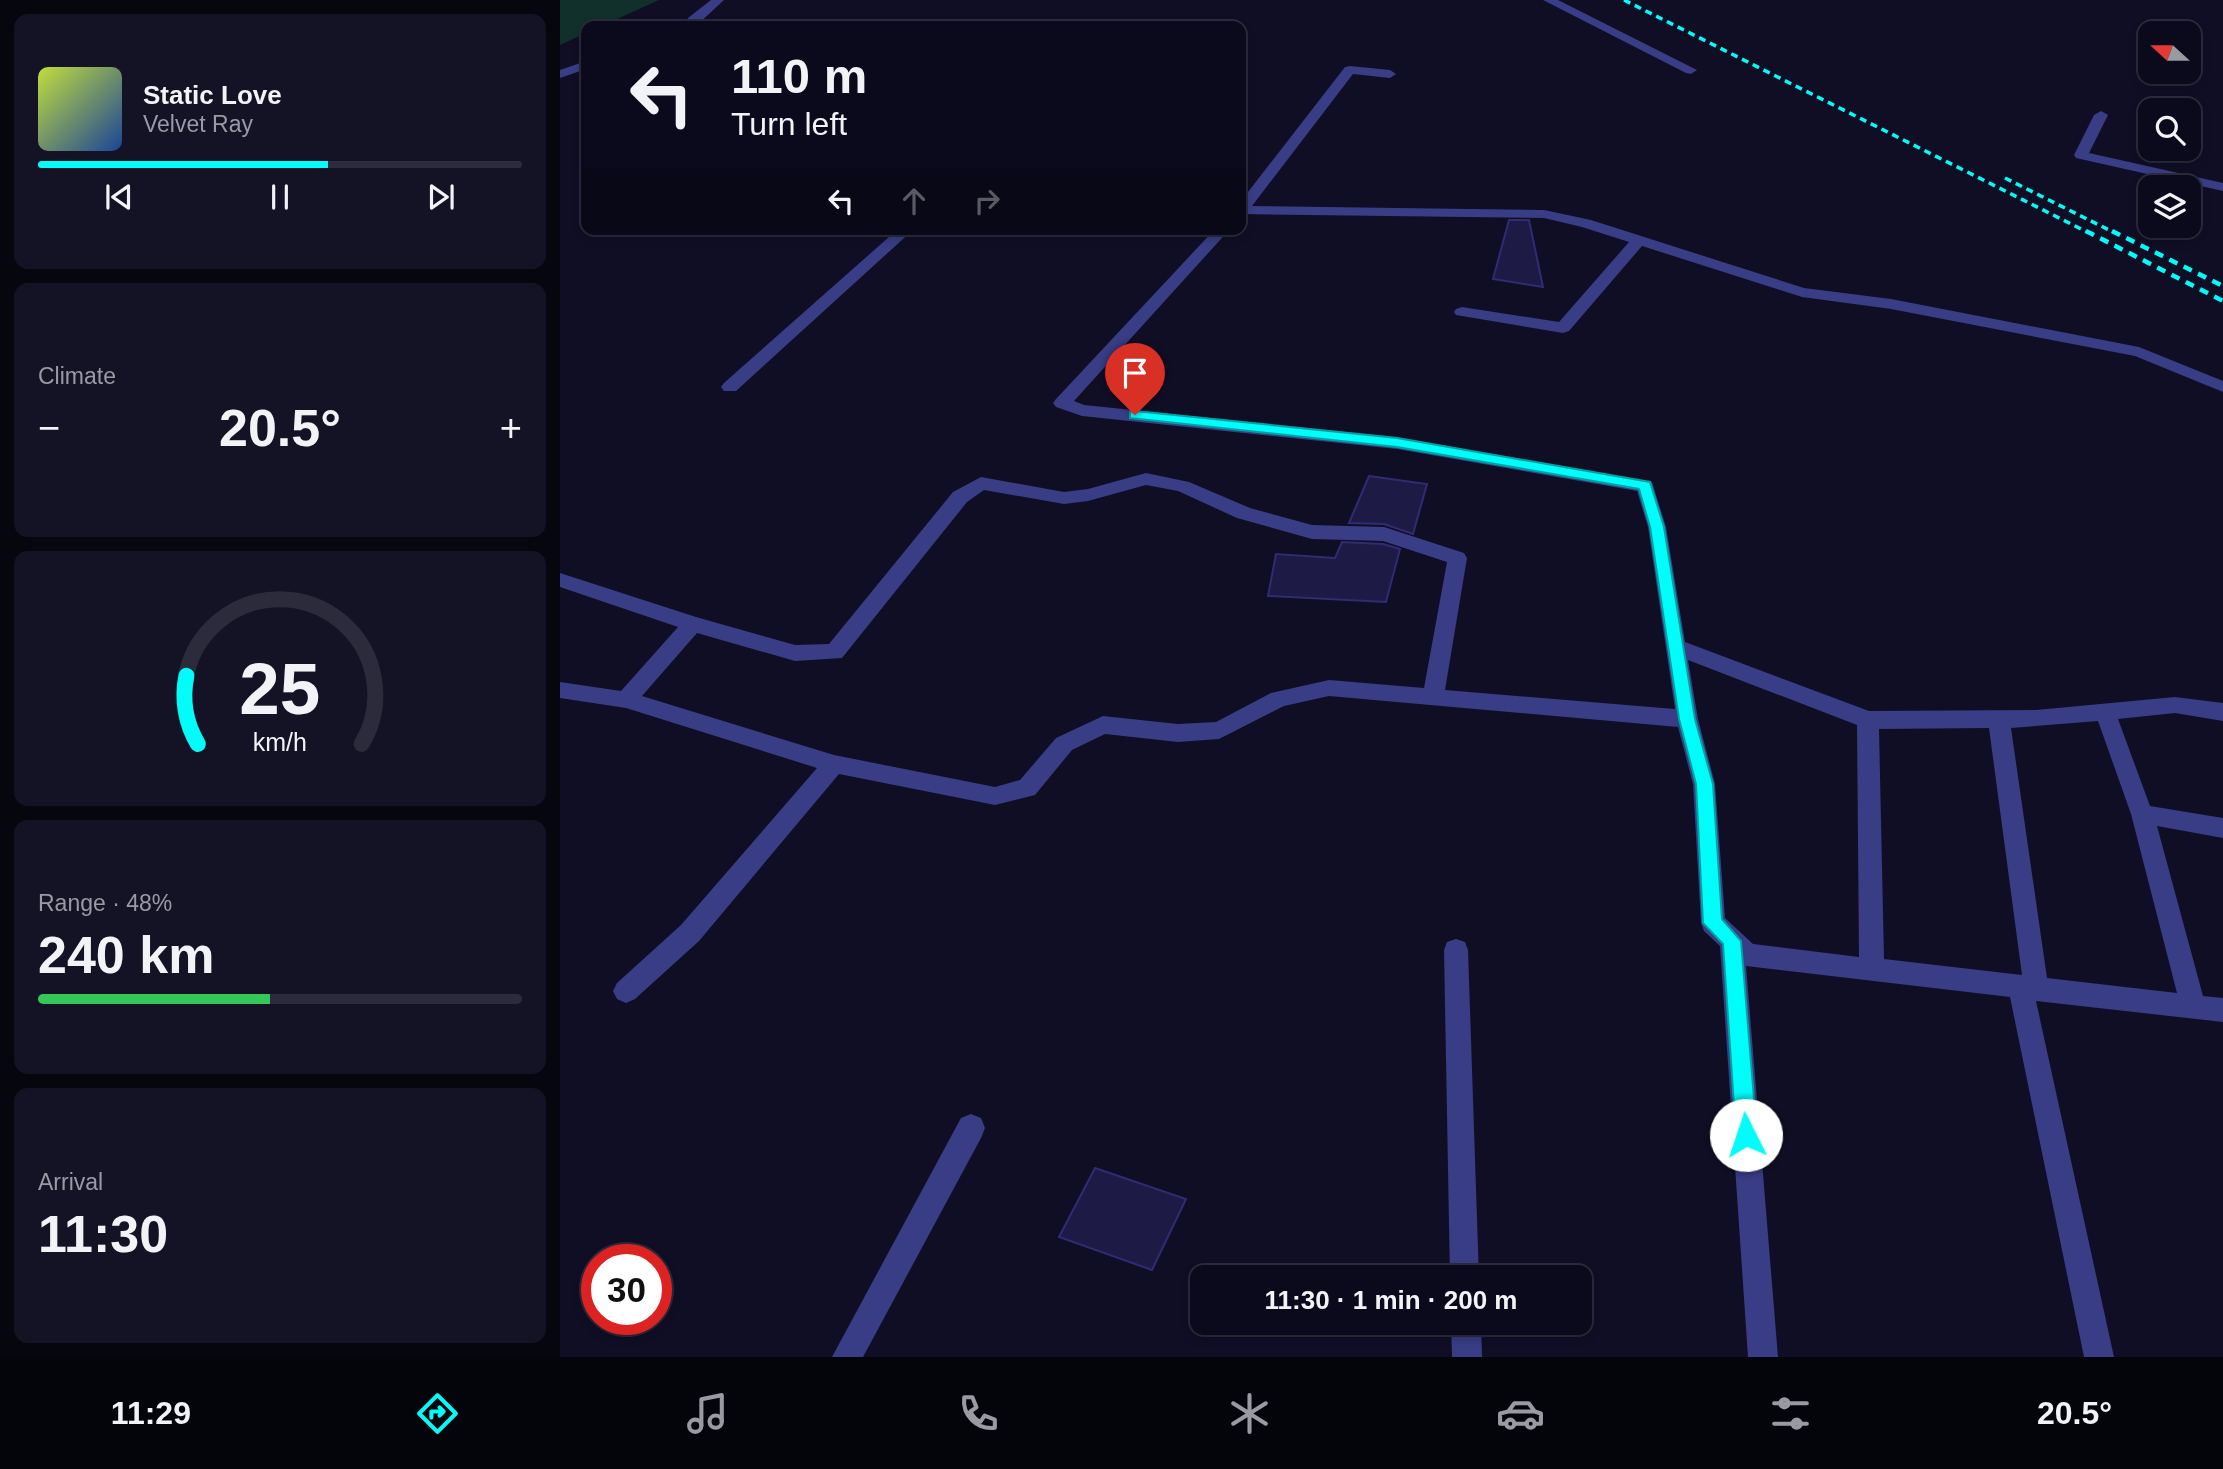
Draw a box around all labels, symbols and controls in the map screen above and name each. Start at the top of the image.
north arrow [2138,21,2202,84]
map controls [2138,21,2201,238]
icon: left [616,49,707,140]
text: 110 m [731,49,867,103]
text: Static Love [143,80,282,110]
button: search [2138,98,2201,161]
text: Turn left [731,106,847,142]
text: Velvet Ray [143,111,253,137]
button: layers [2138,175,2201,238]
icon: previous [100,178,138,216]
icon: pause [261,178,299,216]
icon: next [422,178,460,216]
icon: left [822,182,860,220]
icon: ahead [895,182,933,220]
icon: right [968,182,1006,220]
pin [1105,343,1165,415]
icon: arrive [1116,354,1154,392]
text: Climate [38,363,116,389]
text: 20.5° [219,399,341,457]
text: − [38,407,60,449]
text: + [500,407,522,449]
text: 25 [240,649,320,730]
text: km/h [253,728,307,756]
text: Range · 48% [38,890,172,916]
text: 240 km [38,926,214,984]
position arrow [1709,1098,1783,1172]
text: Arrival [38,1169,103,1195]
text: 11:30 [38,1205,168,1263]
speed limit sign: 30 [581,1244,672,1335]
text: 11:30 · 1 min · 200 m [1265,1285,1517,1315]
icon: directions [413,1389,462,1438]
icon: music [683,1389,732,1438]
icon: phone [954,1389,1003,1438]
icon: climate [1225,1389,1274,1438]
icon: car [1496,1389,1545,1438]
icon: filters [1766,1389,1815,1438]
text: 11:29 [111,1395,191,1431]
text: 20.5° [2037,1395,2112,1431]

